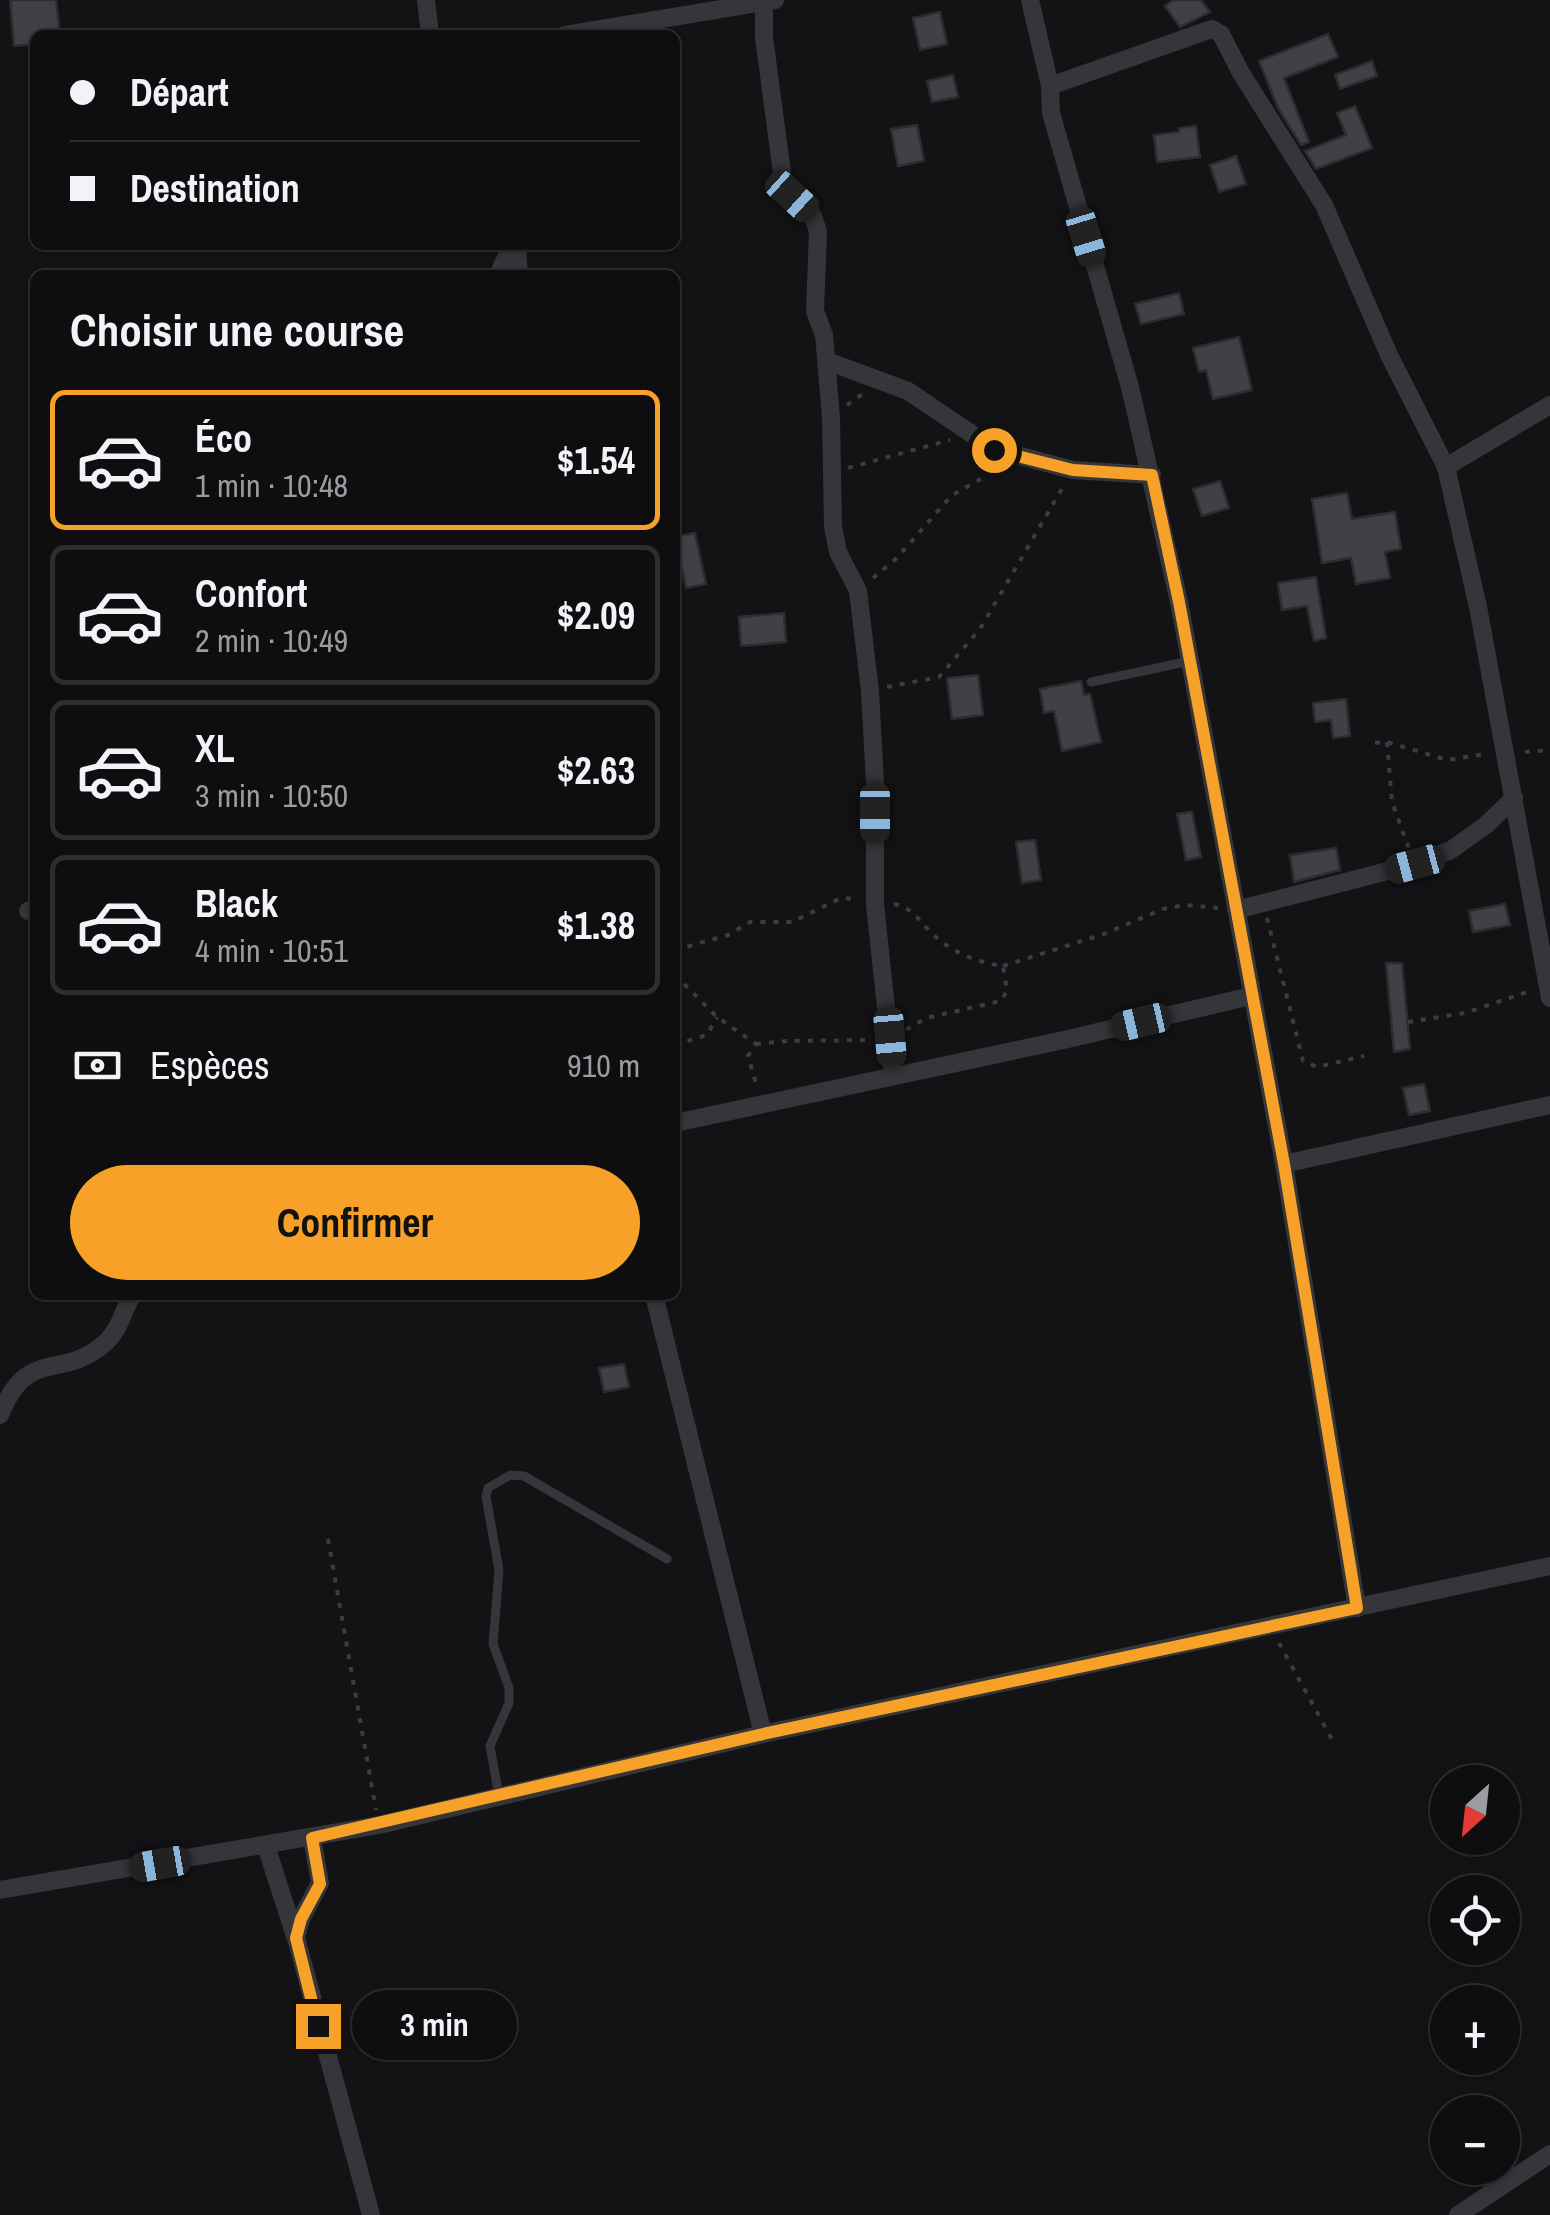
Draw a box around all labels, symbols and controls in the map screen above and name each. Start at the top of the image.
text: Départ [130,67,229,118]
text: Destination [130,163,300,214]
car [760,165,824,227]
car [1063,204,1109,270]
text: Choisir une course [70,299,404,360]
text: Éco [195,413,252,464]
icon: car [75,415,165,505]
route start [972,428,1017,473]
text: $1.54 [557,435,635,486]
text: 1 min · 10:48 [195,464,348,507]
text: Confort [195,568,307,619]
icon: car [75,570,165,660]
text: $2.09 [557,590,635,641]
text: 2 min · 10:49 [195,619,348,662]
text: XL [195,723,235,774]
icon: car [75,725,165,815]
text: $2.63 [557,745,635,796]
text: 3 min · 10:50 [195,774,348,817]
car [860,783,890,843]
car [1382,842,1448,886]
text: Black [195,878,278,929]
icon: car [75,880,165,970]
text: $1.38 [557,900,635,951]
text: 4 min · 10:51 [195,929,348,972]
car [1108,1001,1174,1043]
car [872,1006,908,1068]
icon: cash [70,1038,125,1093]
text: Espèces [150,1040,270,1091]
text: 910 m [567,1044,640,1087]
button: Confirmer [70,1165,640,1280]
north arrow [1430,1765,1520,1855]
map controls [1430,1765,1520,2185]
car [128,1844,192,1884]
button: locate [1430,1875,1520,1965]
button: + [1430,1985,1520,2075]
callout: 3 min [353,1991,518,2061]
text: 3 min [400,2003,469,2046]
route end [296,2004,341,2049]
button: − [1430,2095,1520,2185]

